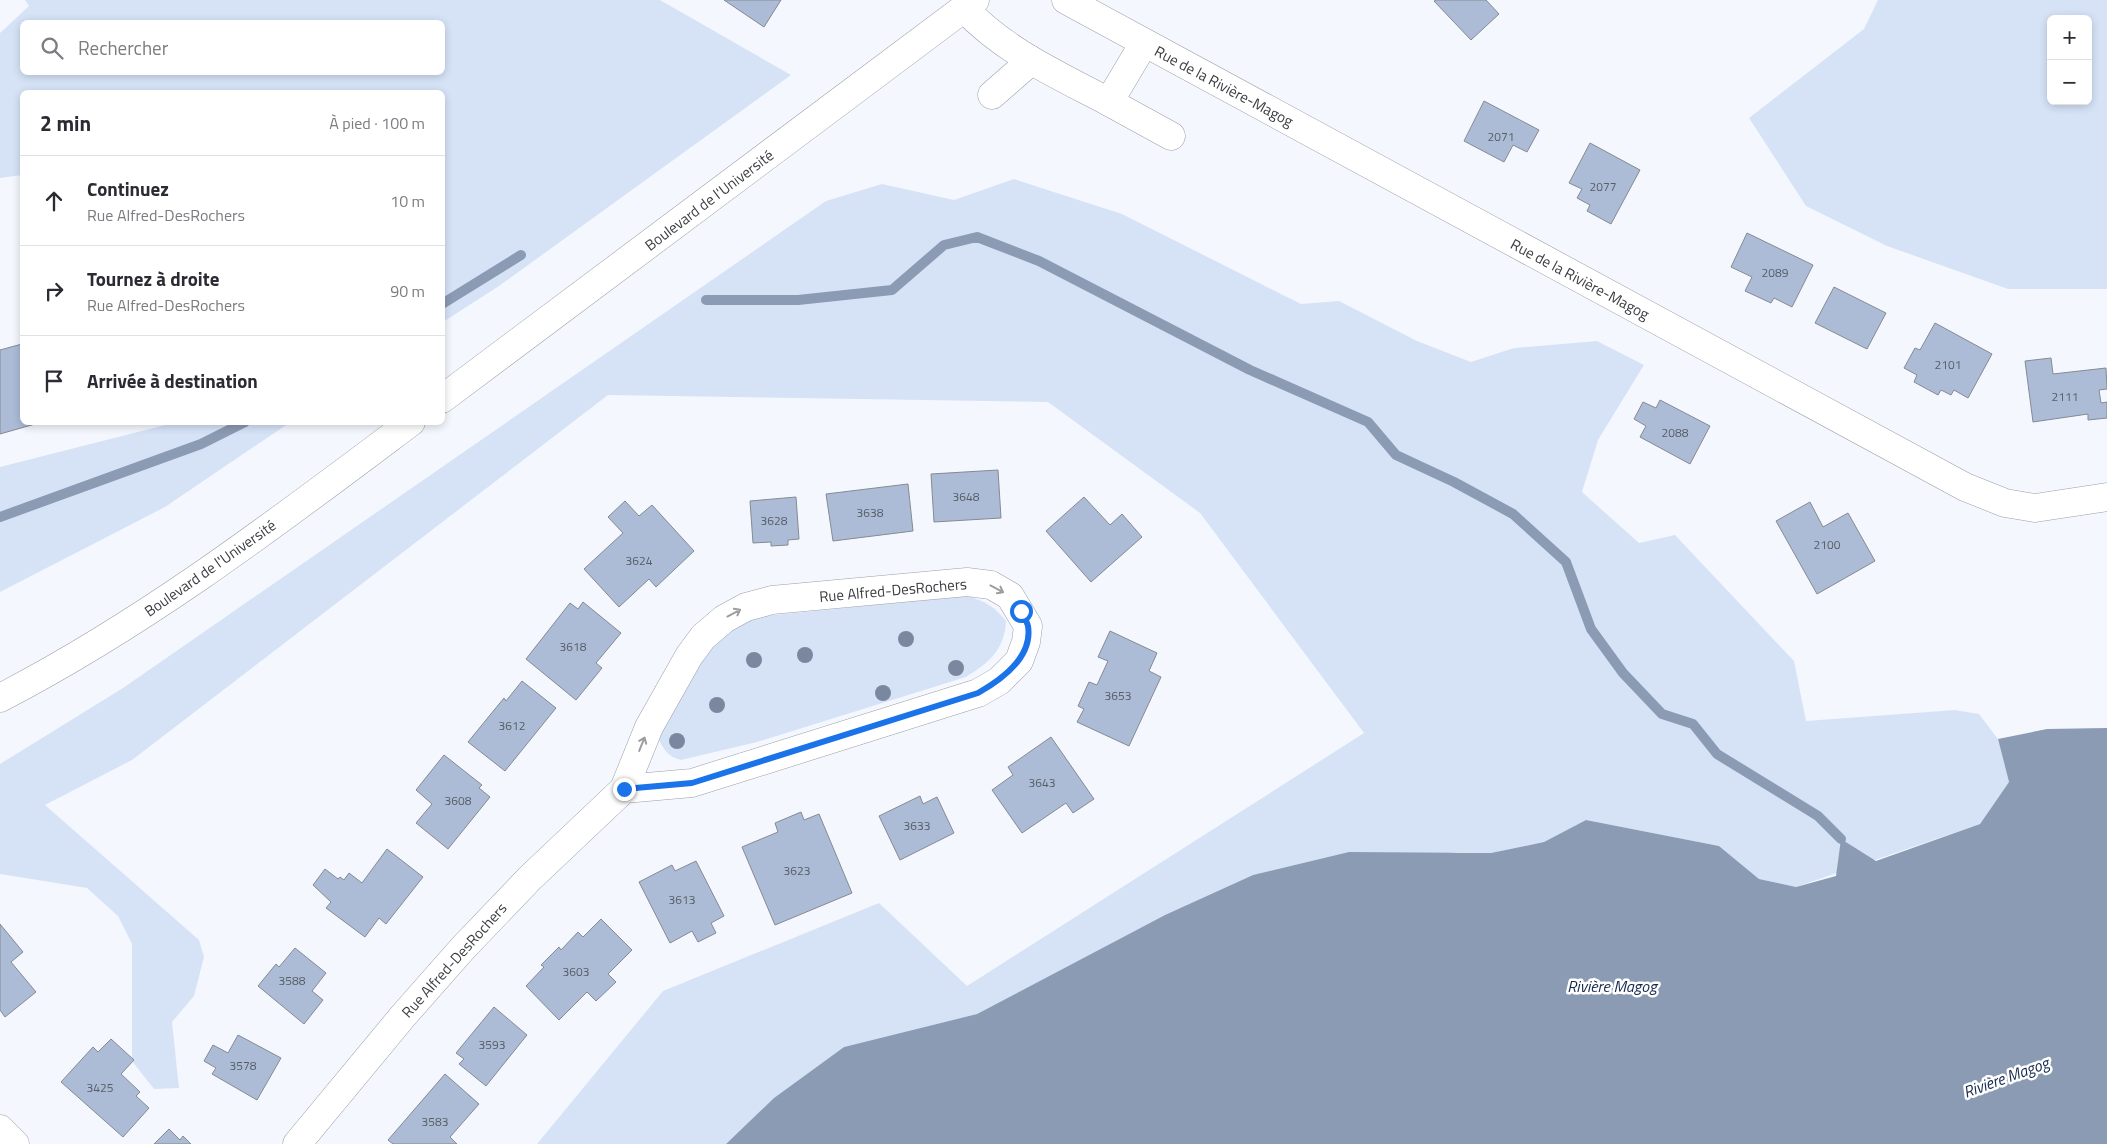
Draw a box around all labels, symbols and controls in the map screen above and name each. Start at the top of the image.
map controls [2047,15,2092,105]
button: + [2047,15,2092,60]
search box [20,20,445,75]
text: Rechercher [78,33,168,62]
icon: search [38,34,66,62]
street label: Rue de la Rivière-Magog [1150,40,1298,133]
button: − [2047,60,2092,105]
text: 2 min [40,107,91,139]
text: À pied · 100 m [329,111,425,135]
house number: 2071 [1488,127,1514,146]
street label: Boulevard de l'Université [640,144,778,256]
text: Continuez [87,174,169,203]
house number: 2077 [1590,177,1616,196]
icon: ahead [40,187,68,215]
text: 10 m [390,189,425,213]
text: Rue Alfred-DesRochers [87,203,245,227]
street label: Rue de la Rivière-Magog [1506,233,1654,326]
house number: 2089 [1762,263,1789,282]
text: Tournez à droite [87,264,219,293]
icon: right [40,277,68,305]
text: 90 m [390,279,425,303]
text: Rue Alfred-DesRochers [87,293,245,317]
house number: 2101 [1935,355,1961,374]
text: Arrivée à destination [87,366,258,395]
icon: arrive [40,367,68,395]
house number: 2111 [2052,387,2078,406]
house number: 2088 [1662,423,1689,442]
house number: 3648 [953,487,980,506]
house number: 3638 [857,503,884,522]
house number: 3628 [761,511,788,530]
street label: Boulevard de l'Université [139,514,281,622]
house number: 2100 [1814,535,1841,554]
house number: 3624 [626,551,653,570]
street label: Rue Alfred-DesRochers [818,572,968,608]
one-way arrow [990,584,1005,594]
route start [1010,600,1033,623]
one-way arrow [727,608,741,618]
house number: 3618 [560,637,587,656]
house number: 3653 [1105,686,1131,705]
house number: 3612 [499,716,525,735]
one-way arrow [638,736,647,752]
house number: 3643 [1029,773,1055,792]
route end [613,778,636,801]
house number: 3608 [445,791,472,810]
house number: 3633 [904,816,930,835]
house number: 3623 [784,861,810,880]
house number: 3613 [669,890,695,909]
street label: Rue Alfred-DesRochers [396,897,512,1023]
house number: 3603 [563,962,589,981]
house number: 3588 [279,971,306,990]
water label: Rivière Magog [1567,974,1659,998]
house number: 3593 [479,1035,505,1054]
water label: Rivière Magog [1960,1050,2054,1104]
house number: 3578 [230,1056,257,1075]
house number: 3425 [87,1078,114,1097]
house number: 3583 [422,1112,448,1131]

